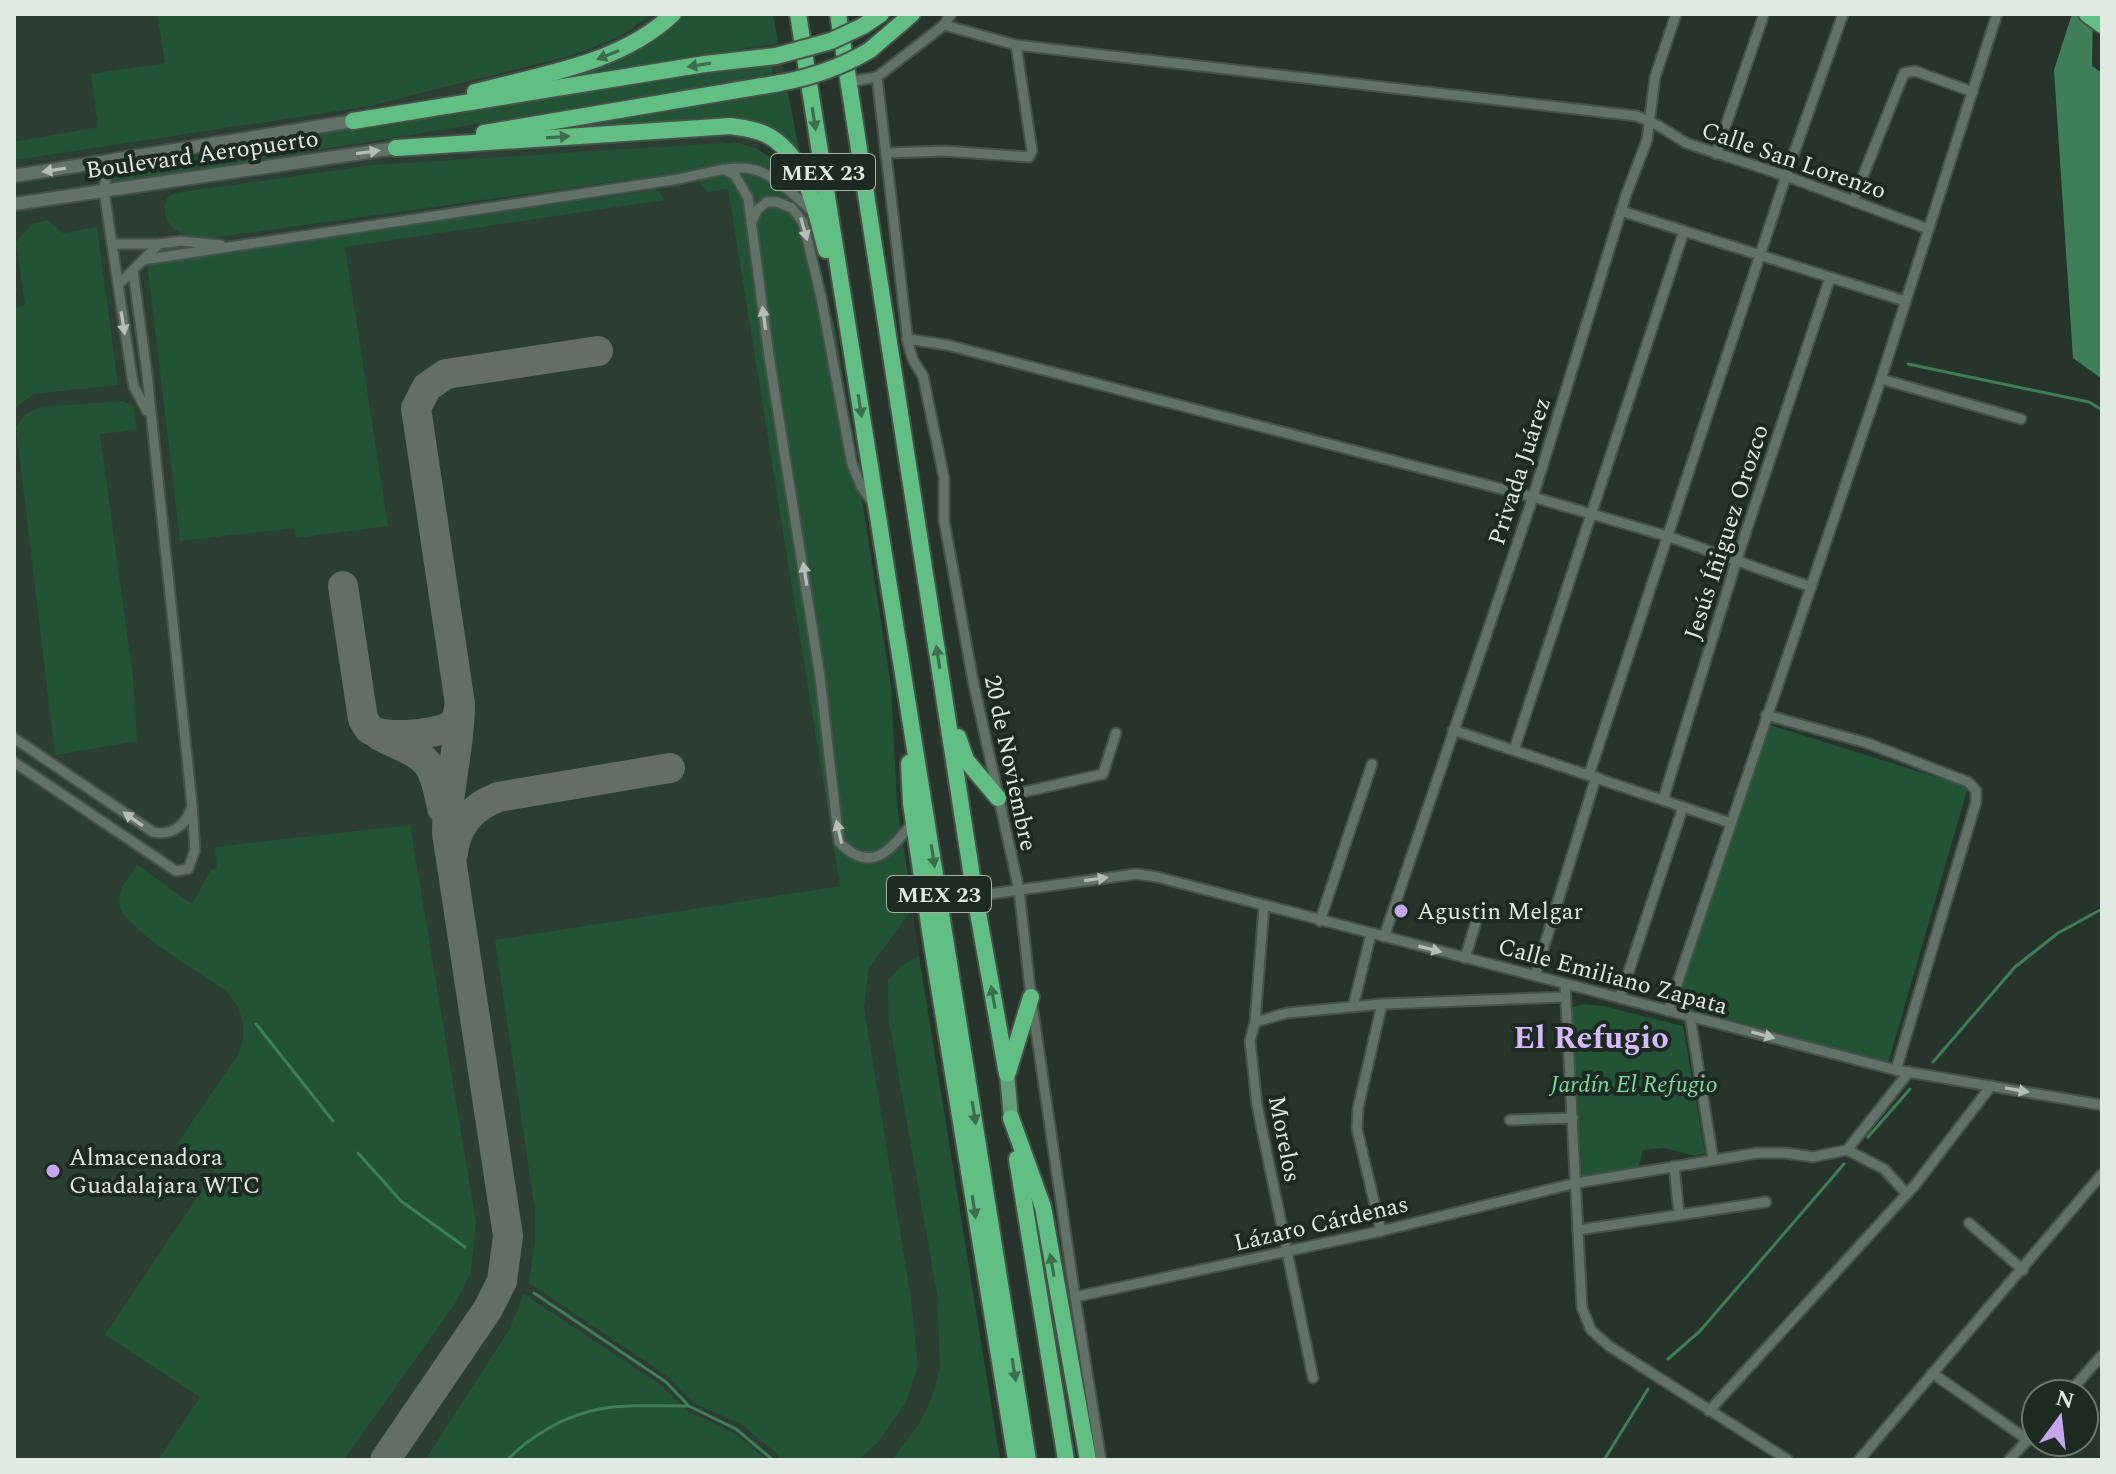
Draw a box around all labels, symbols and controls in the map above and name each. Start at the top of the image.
one-way arrow [596,48,620,61]
one-way arrow [686,59,711,72]
one-way arrow [808,106,821,131]
street label: Calle San Lorenzo [1697,112,1891,209]
street label: Boulevard Aeropuerto [83,121,321,189]
one-way arrow [546,130,571,143]
one-way arrow [356,145,381,158]
road number: MEX 23 [771,154,875,190]
one-way arrow [42,164,67,176]
one-way arrow [798,218,811,242]
one-way arrow [757,305,770,330]
one-way arrow [118,311,130,336]
street label: Privada Juárez [1479,393,1561,550]
one-way arrow [855,394,867,419]
street label: Jesús Íñiguez Orozco [1675,420,1779,645]
one-way arrow [798,562,811,587]
one-way arrow [932,645,944,670]
street label: 20 de Noviembre [974,672,1046,854]
one-way arrow [123,812,144,827]
one-way arrow [832,819,845,844]
one-way arrow [927,844,940,869]
one-way arrow [1084,872,1109,885]
road number: MEX 23 [887,876,991,912]
place label: Agustin Melgar [1417,894,1583,930]
marker: Agustin Melgar [1392,902,1410,920]
street label: Calle Emiliano Zapata [1494,929,1732,1025]
one-way arrow [1417,944,1442,956]
one-way arrow [987,984,999,1009]
district label: El Refugio [1513,1014,1669,1063]
one-way arrow [1751,1030,1776,1042]
park label: Jardín El Refugio [1548,1067,1718,1103]
one-way arrow [2005,1085,2030,1097]
street label: Morelos [1258,1093,1310,1186]
one-way arrow [968,1101,981,1126]
place label: Almacenadora Guadalajara WTC [69,1140,260,1204]
marker: Almacenadora Guadalajara WTC [44,1162,62,1180]
street label: Lázaro Cárdenas [1230,1186,1412,1262]
one-way arrow [968,1195,981,1220]
one-way arrow [1046,1253,1058,1278]
one-way arrow [1008,1358,1021,1383]
north arrow [2020,1378,2100,1458]
text: N [2052,1382,2078,1418]

